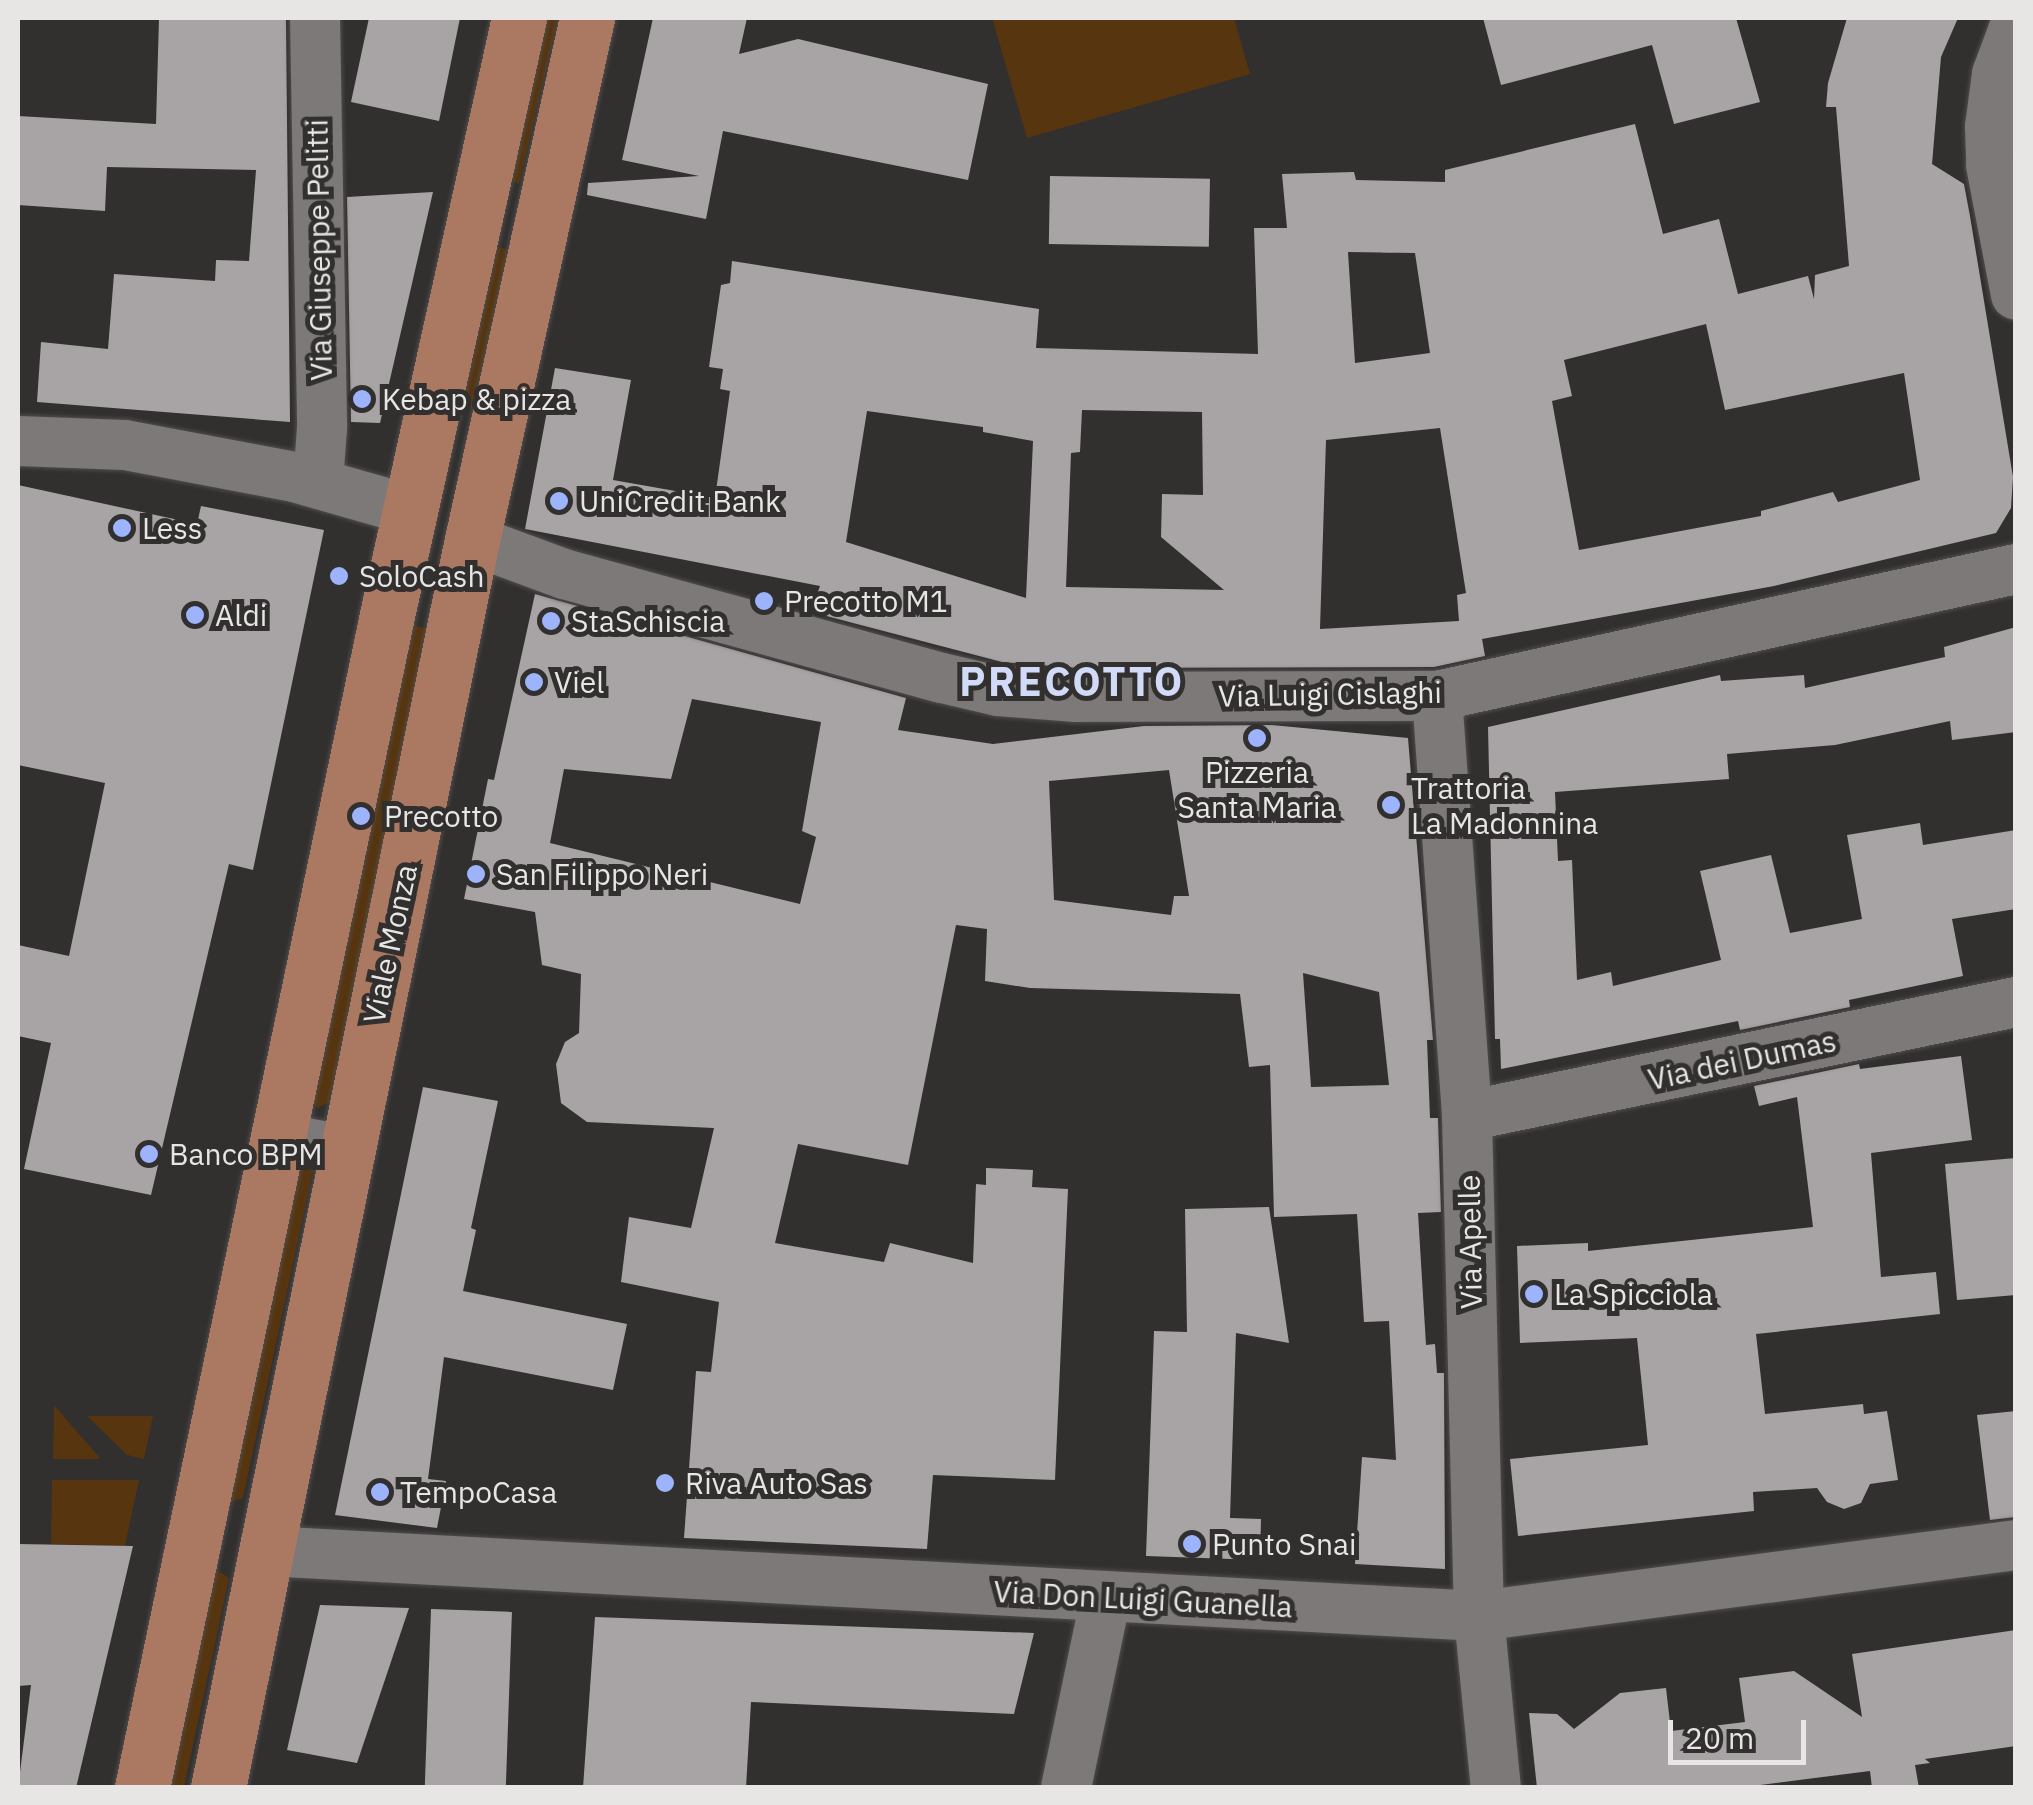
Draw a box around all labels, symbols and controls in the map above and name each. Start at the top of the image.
street label: Via Giuseppe Pelitti [299,119,339,381]
place label: Kebap & pizza [382,381,571,417]
marker: Kebap & pizza [351,388,373,410]
place label: UniCredit Bank [579,483,781,519]
marker: UniCredit Bank [548,490,570,512]
place label: Less [142,510,202,546]
marker: Less [111,517,133,539]
place label: SoloCash [359,558,484,594]
marker: SoloCash [328,565,350,587]
place label: Precotto M1 [784,583,948,619]
marker: Precotto M1 [753,590,775,612]
place label: Aldi [215,597,267,633]
place label: StaSchiscia [571,603,725,639]
marker: Aldi [184,604,206,626]
marker: StaSchiscia [540,610,562,632]
district label: PRECOTTO [959,657,1185,705]
place label: Viel [554,664,604,700]
marker: Viel [523,671,545,693]
street label: Via Luigi Cislaghi [1218,674,1442,714]
marker: Pizzeria Santa Maria [1246,727,1268,749]
place label: Pizzeria Santa Maria [1177,754,1337,824]
place label: Trattoria La Madonnina [1411,770,1598,840]
marker: Trattoria La Madonnina [1380,794,1402,816]
place label: Precotto [384,798,498,834]
marker: Precotto [348,803,374,829]
place label: San Filippo Neri [496,856,708,892]
street label: Viale Monza [356,861,424,1027]
marker: San Filippo Neri [465,863,487,885]
street label: Via dei Dumas [1645,1023,1839,1097]
place label: Banco BPM [169,1136,323,1172]
marker: Banco BPM [138,1143,160,1165]
street label: Via Apelle [1451,1174,1489,1310]
place label: La Spicciola [1554,1276,1713,1312]
marker: La Spicciola [1523,1283,1545,1305]
place label: Riva Auto Sas [685,1465,868,1501]
marker: Riva Auto Sas [654,1472,676,1494]
place label: TempoCasa [400,1474,557,1510]
marker: TempoCasa [369,1481,391,1503]
place label: Punto Snai [1212,1526,1357,1562]
marker: Punto Snai [1181,1533,1203,1555]
street label: Via Don Luigi Guanella [993,1573,1293,1625]
scale bar [1673,1700,1810,1762]
text: 20 m [1685,1718,1754,1757]

